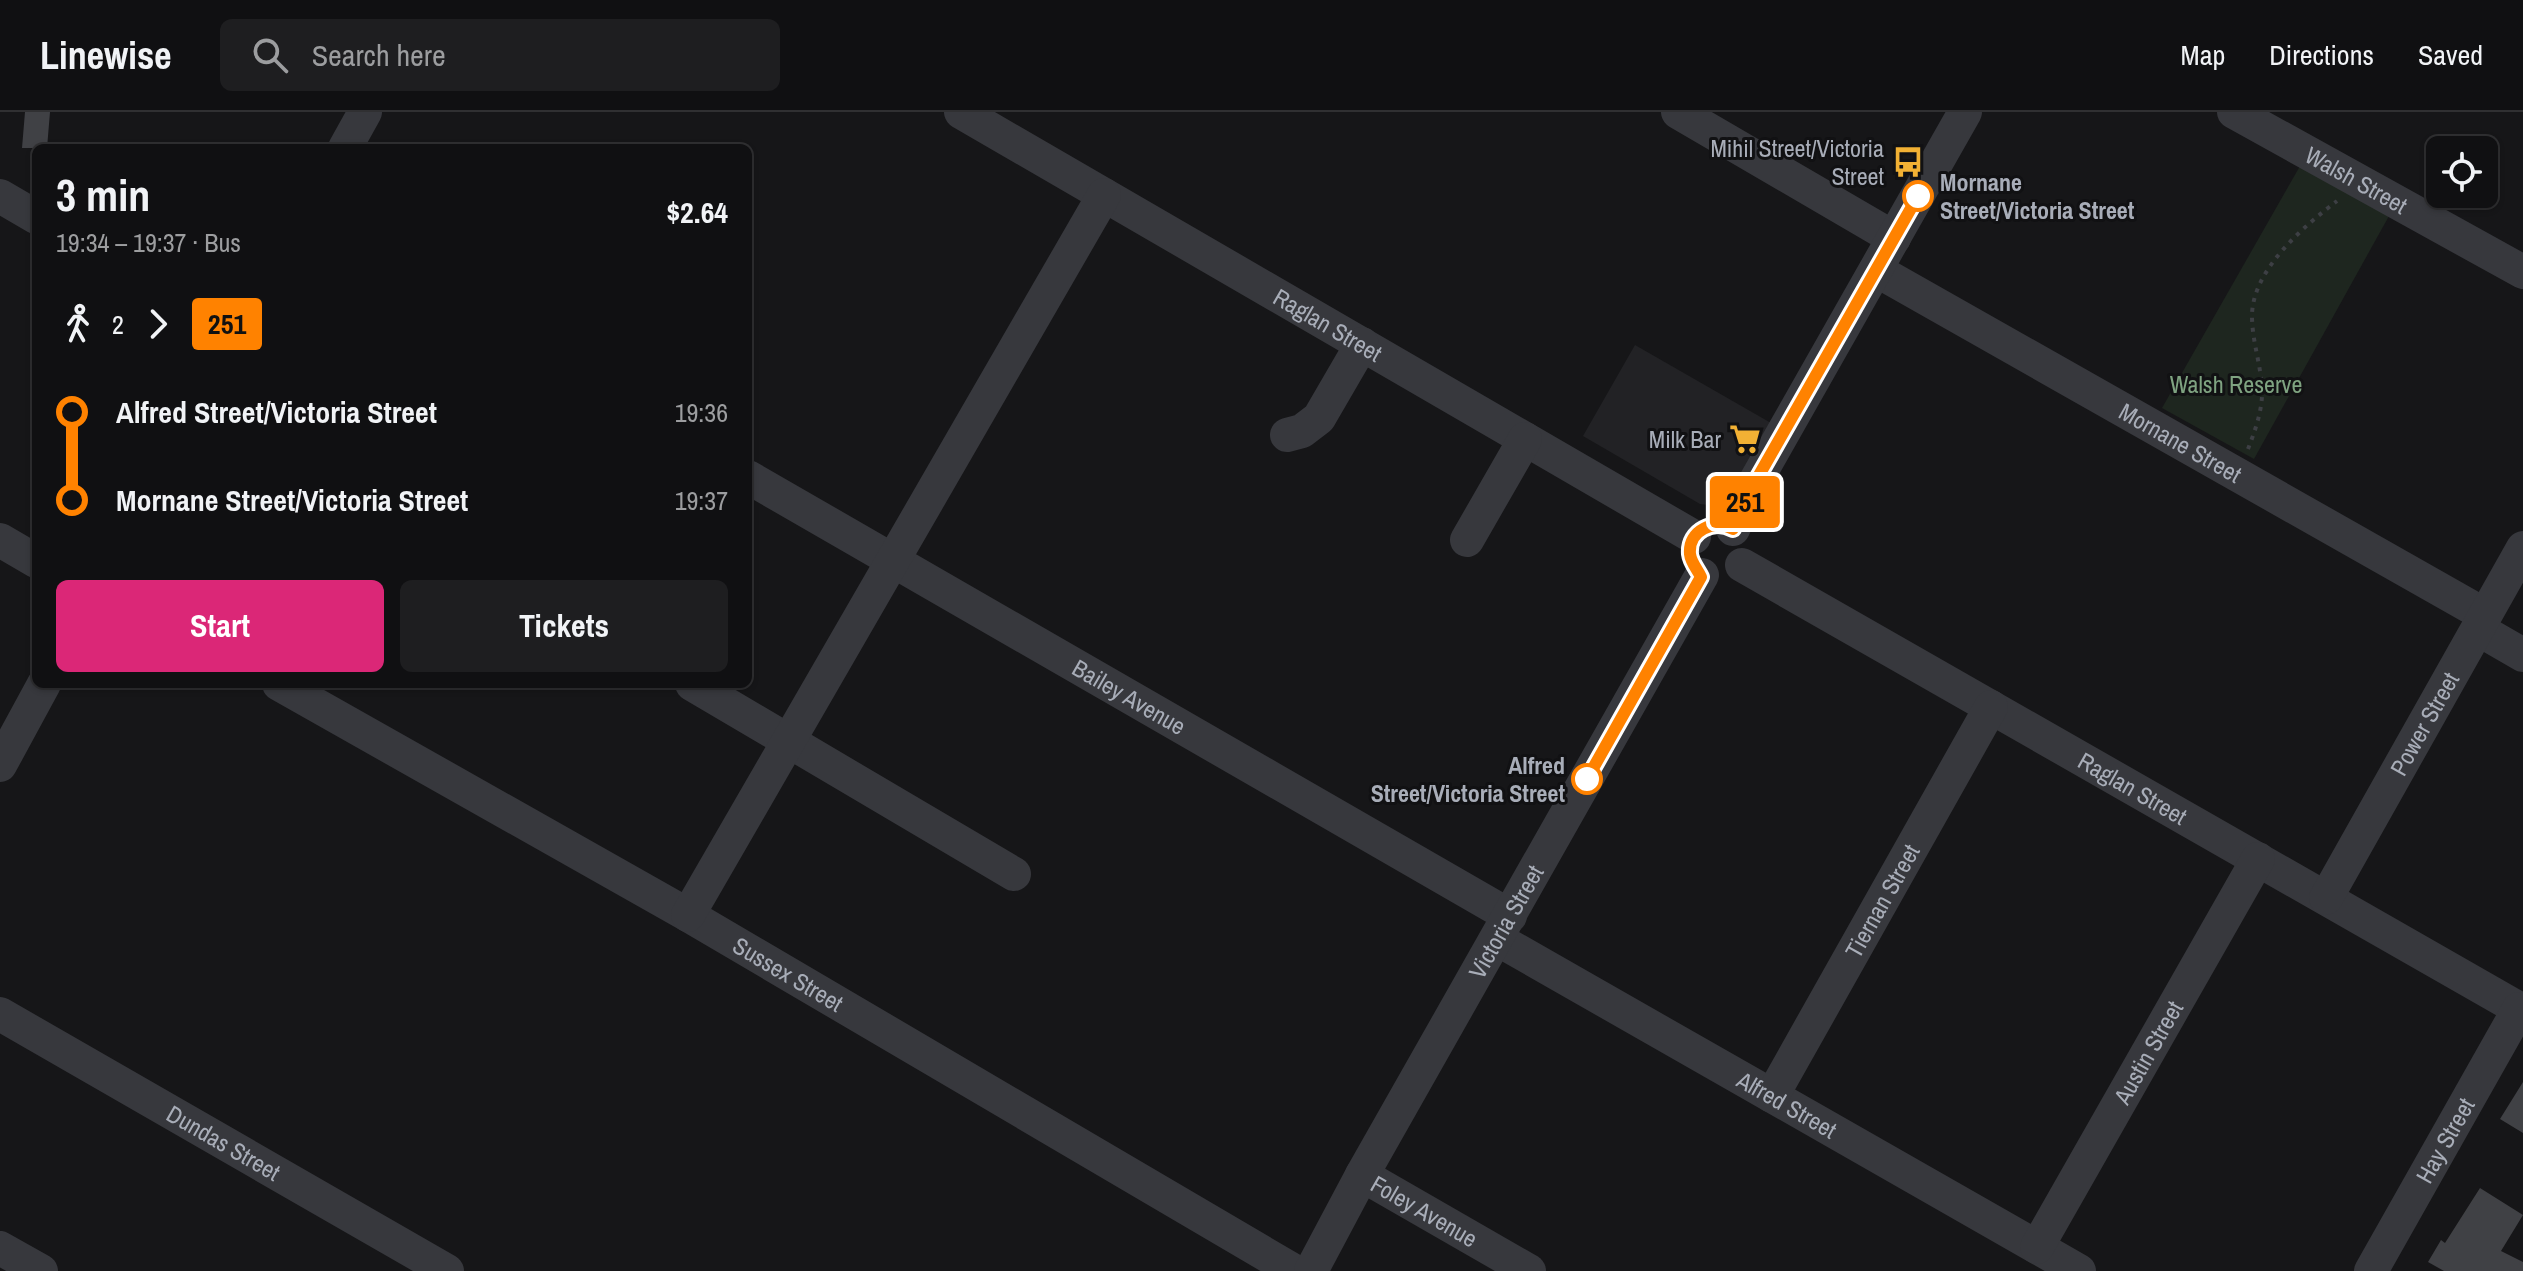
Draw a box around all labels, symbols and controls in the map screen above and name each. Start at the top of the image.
search box [220,19,780,91]
text: Linewise [40,30,172,81]
icon: search [248,33,292,77]
text: Search here [312,35,446,75]
text: Map [2181,36,2225,74]
text: Directions [2269,36,2374,74]
text: Saved [2418,36,2483,74]
place label: Mihil Street/Victoria Street [1710,132,1885,192]
map controls [2426,136,2498,208]
button: locate [2426,136,2498,208]
street label: Walsh Street [2300,139,2414,221]
bus stop icon: Mihil Street/Victoria Street [1891,145,1925,179]
text: 3 min [56,165,150,225]
place label: Mornane Street/Victoria Street [1940,166,2135,226]
marker: Mornane Street/Victoria Street [1903,181,1933,211]
text: $2.64 [666,192,728,232]
text: 19:34 – 19:37 · Bus [56,225,241,260]
street label: Raglan Street [1268,281,1388,369]
icon: walk [56,302,100,346]
icon: forward [136,302,180,346]
text: 251 [208,305,246,343]
text: 2 [112,307,124,342]
park label: Walsh Reserve [2170,368,2302,400]
text: Alfred Street/Victoria Street [116,392,437,432]
text: 19:36 [675,395,728,430]
street label: Mornane Street [2114,395,2248,490]
supermarket icon: Milk Bar [1728,422,1762,456]
place label: Milk Bar [1649,423,1721,455]
line badge: 251 [1699,476,1791,528]
text: Mornane Street/Victoria Street [116,480,468,520]
text: 19:37 [675,483,728,518]
text: 251 [1726,483,1764,521]
button: Start [56,580,384,672]
button: Tickets [400,580,728,672]
street label: Bailey Avenue [1067,651,1192,742]
street label: Power Street [2382,666,2466,781]
street label: Raglan Street [2073,744,2193,832]
place label: Alfred Street/Victoria Street [1371,749,1565,809]
marker: Alfred Street/Victoria Street [1572,764,1602,794]
street label: Tiernan Street [1837,838,1927,963]
street label: Victoria Street [1461,859,1551,984]
street label: Sussex Street [727,929,850,1019]
street label: Austin Street [2105,994,2190,1111]
street label: Alfred Street [1731,1063,1843,1146]
street label: Hay Street [2408,1092,2482,1189]
street label: Dundas Street [161,1097,287,1188]
street label: Foley Avenue [1365,1168,1484,1254]

